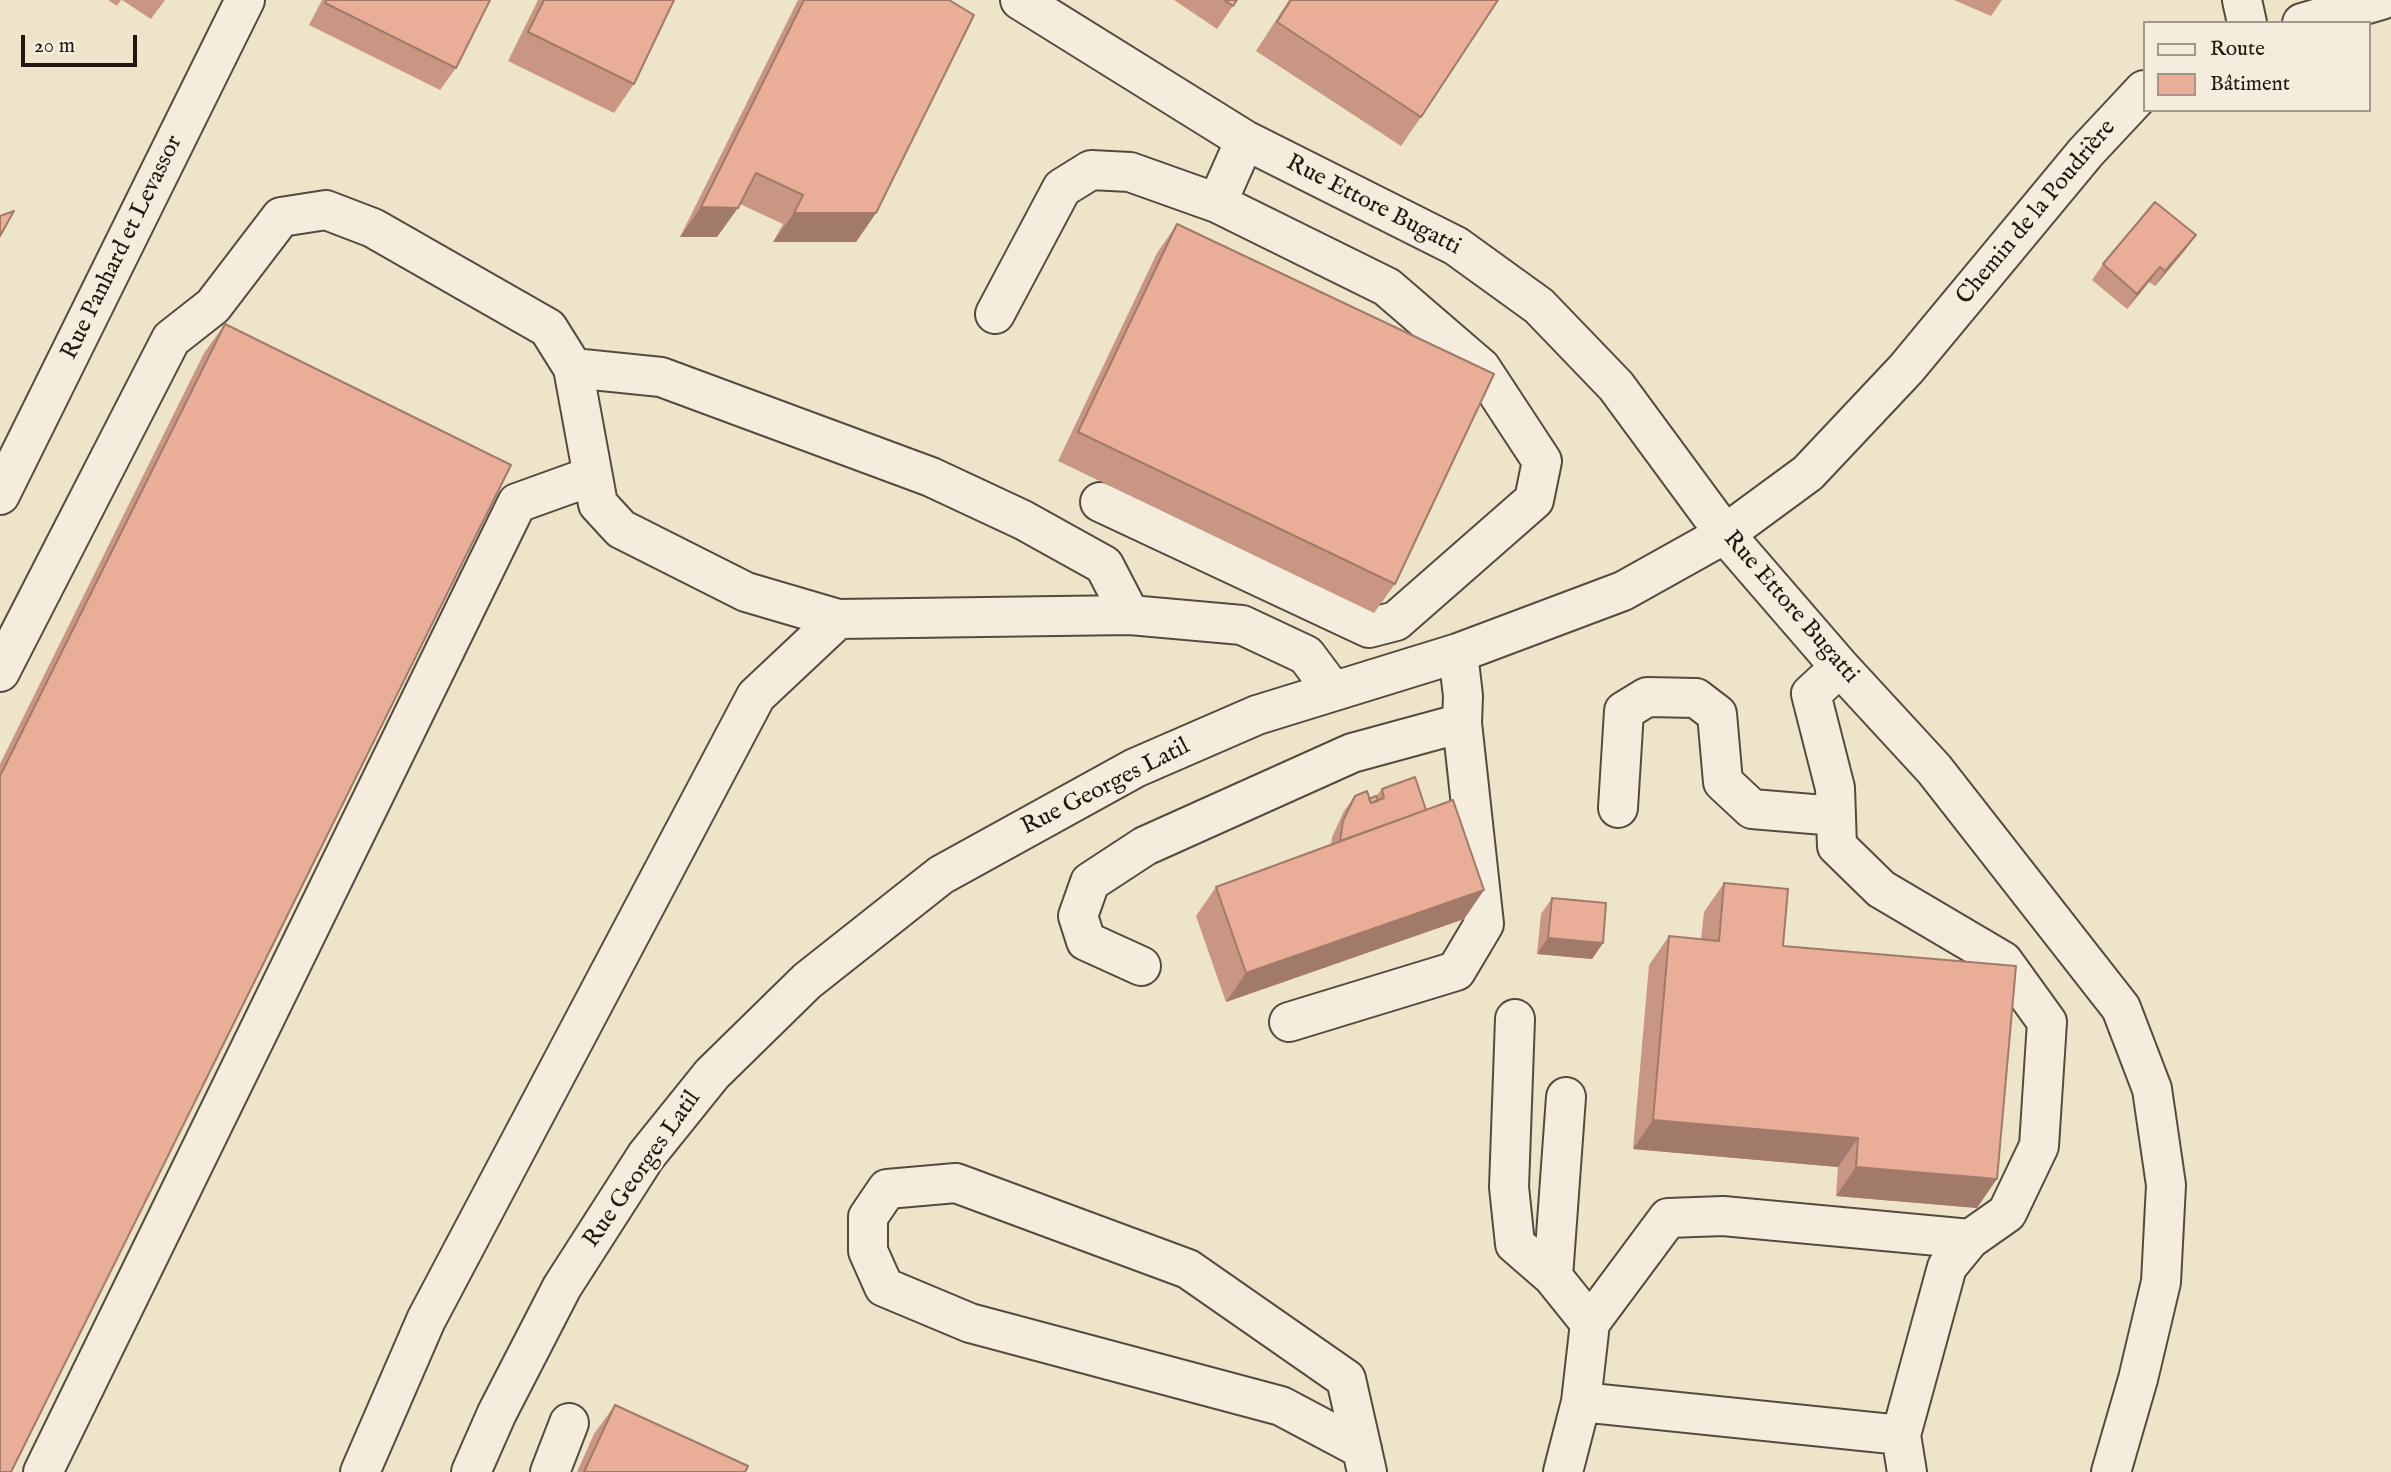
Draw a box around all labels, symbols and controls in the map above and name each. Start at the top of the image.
scale bar [24,21,140,65]
legend [2142,21,2370,112]
text: 20 m [34,33,75,60]
text: Route [2210,36,2265,63]
text: Bâtiment [2210,71,2290,98]
street label: Chemin de la Poudrière [1951,115,2123,311]
street label: Rue Panhard et Levassor [56,131,190,365]
street label: Rue Ettore Bugatti [1281,149,1465,263]
street label: Rue Ettore Bugatti [1716,526,1864,690]
street label: Rue Georges Latil [1017,733,1195,843]
street label: Rue Georges Latil [578,1086,708,1254]

